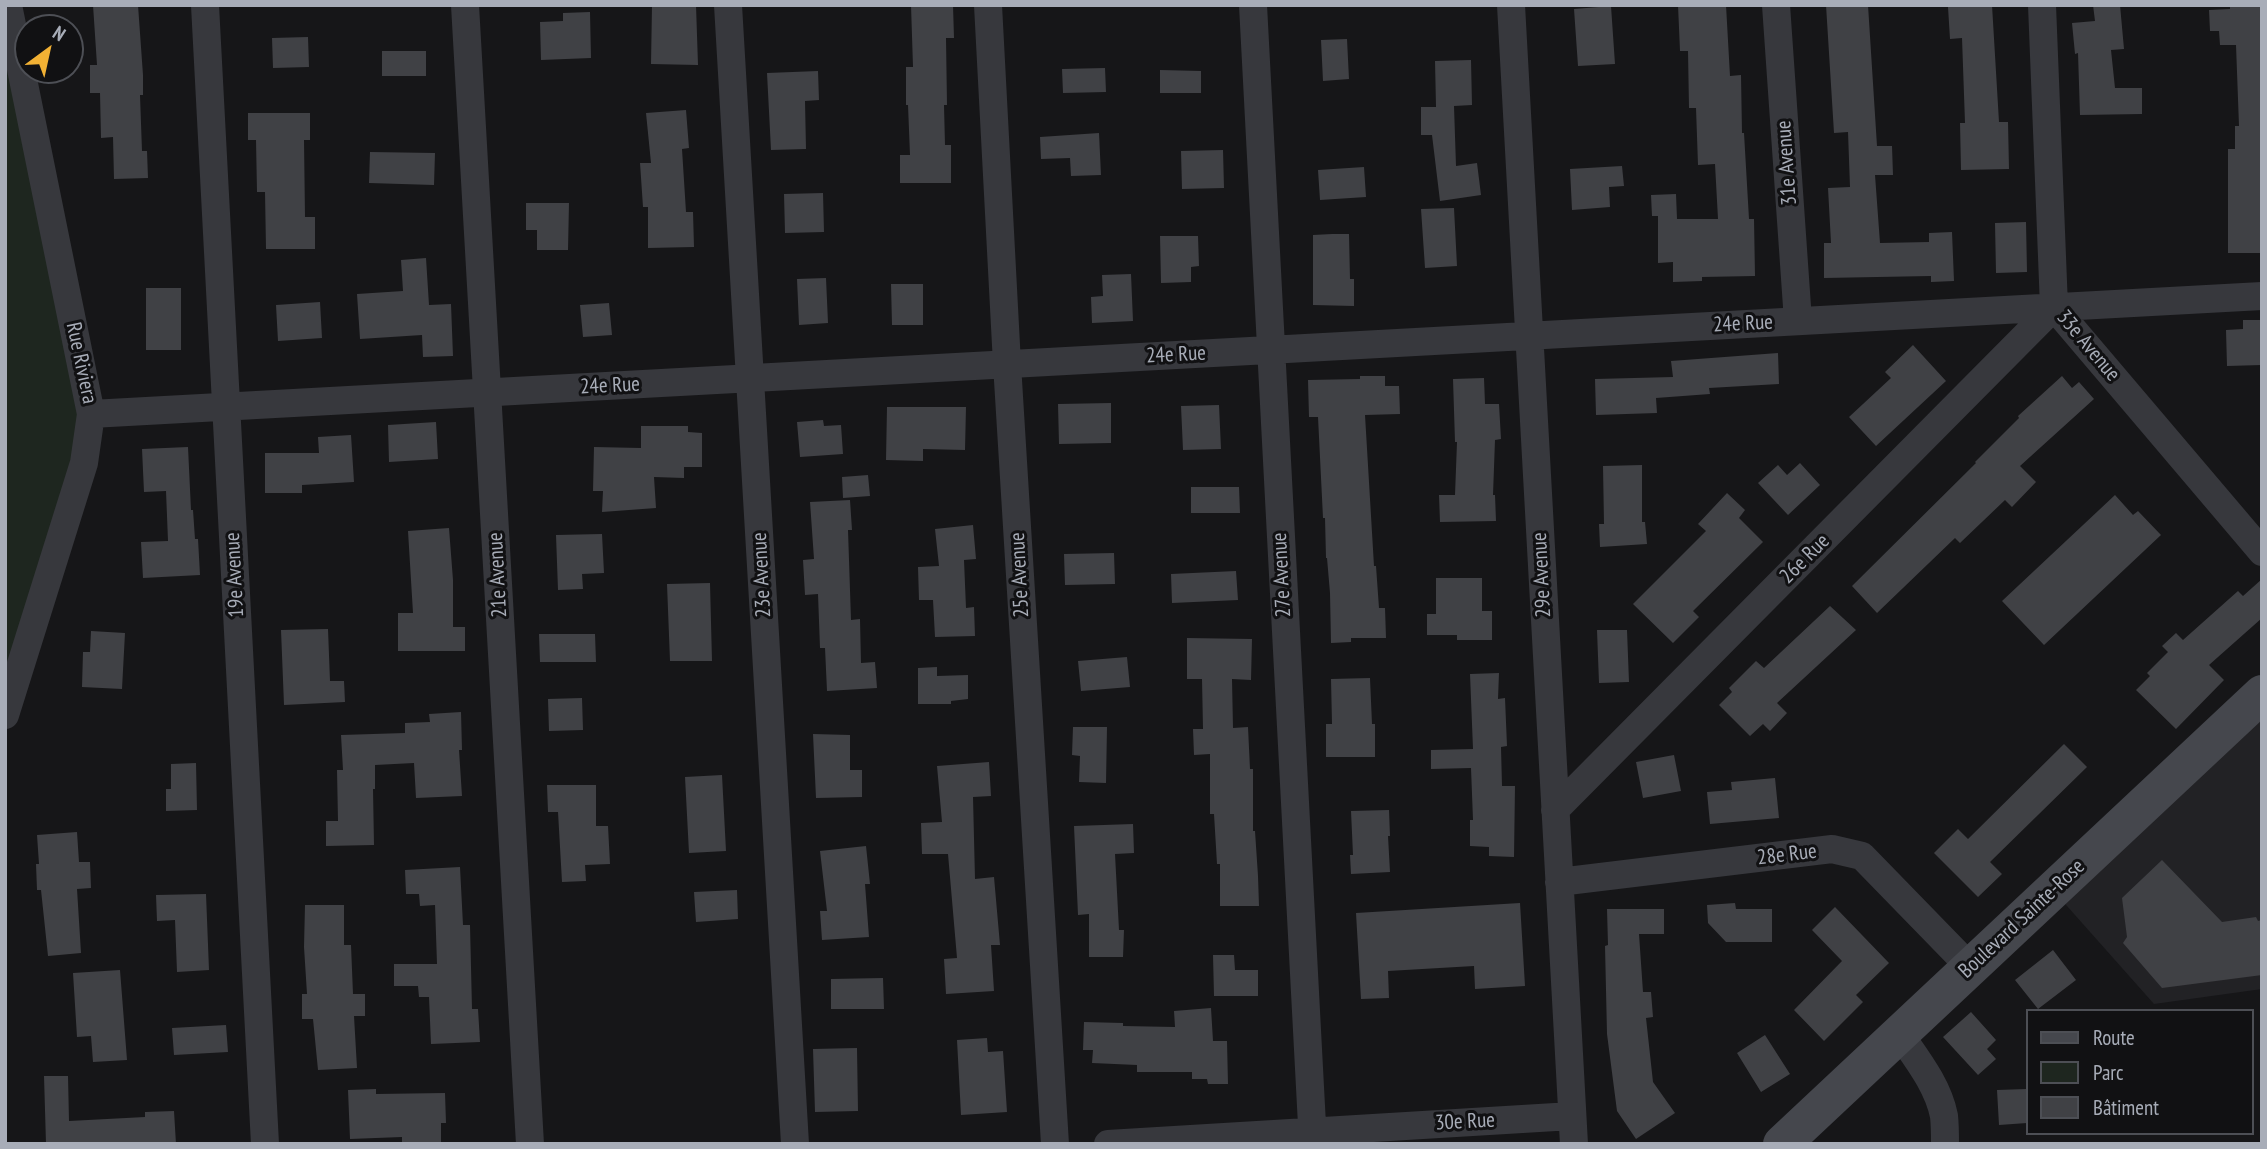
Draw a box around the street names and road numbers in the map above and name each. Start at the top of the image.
street label: 31e Avenue [1771,120,1803,206]
street label: 33e Avenue [2051,305,2125,387]
street label: 24e Rue [1712,310,1774,338]
street label: Rue Riviera [60,320,102,406]
street label: 24e Rue [1145,341,1207,369]
street label: 24e Rue [579,372,641,400]
street label: 26e Rue [1775,529,1835,589]
street label: 19e Avenue [220,532,250,618]
street label: 21e Avenue [483,532,513,618]
street label: 23e Avenue [747,532,777,618]
street label: 25e Avenue [1005,532,1035,618]
street label: 27e Avenue [1267,532,1297,618]
street label: 29e Avenue [1527,532,1557,618]
street label: 28e Rue [1756,839,1818,871]
street label: Boulevard Sainte-Rose [1954,854,2090,984]
street label: 30e Rue [1434,1108,1496,1136]

